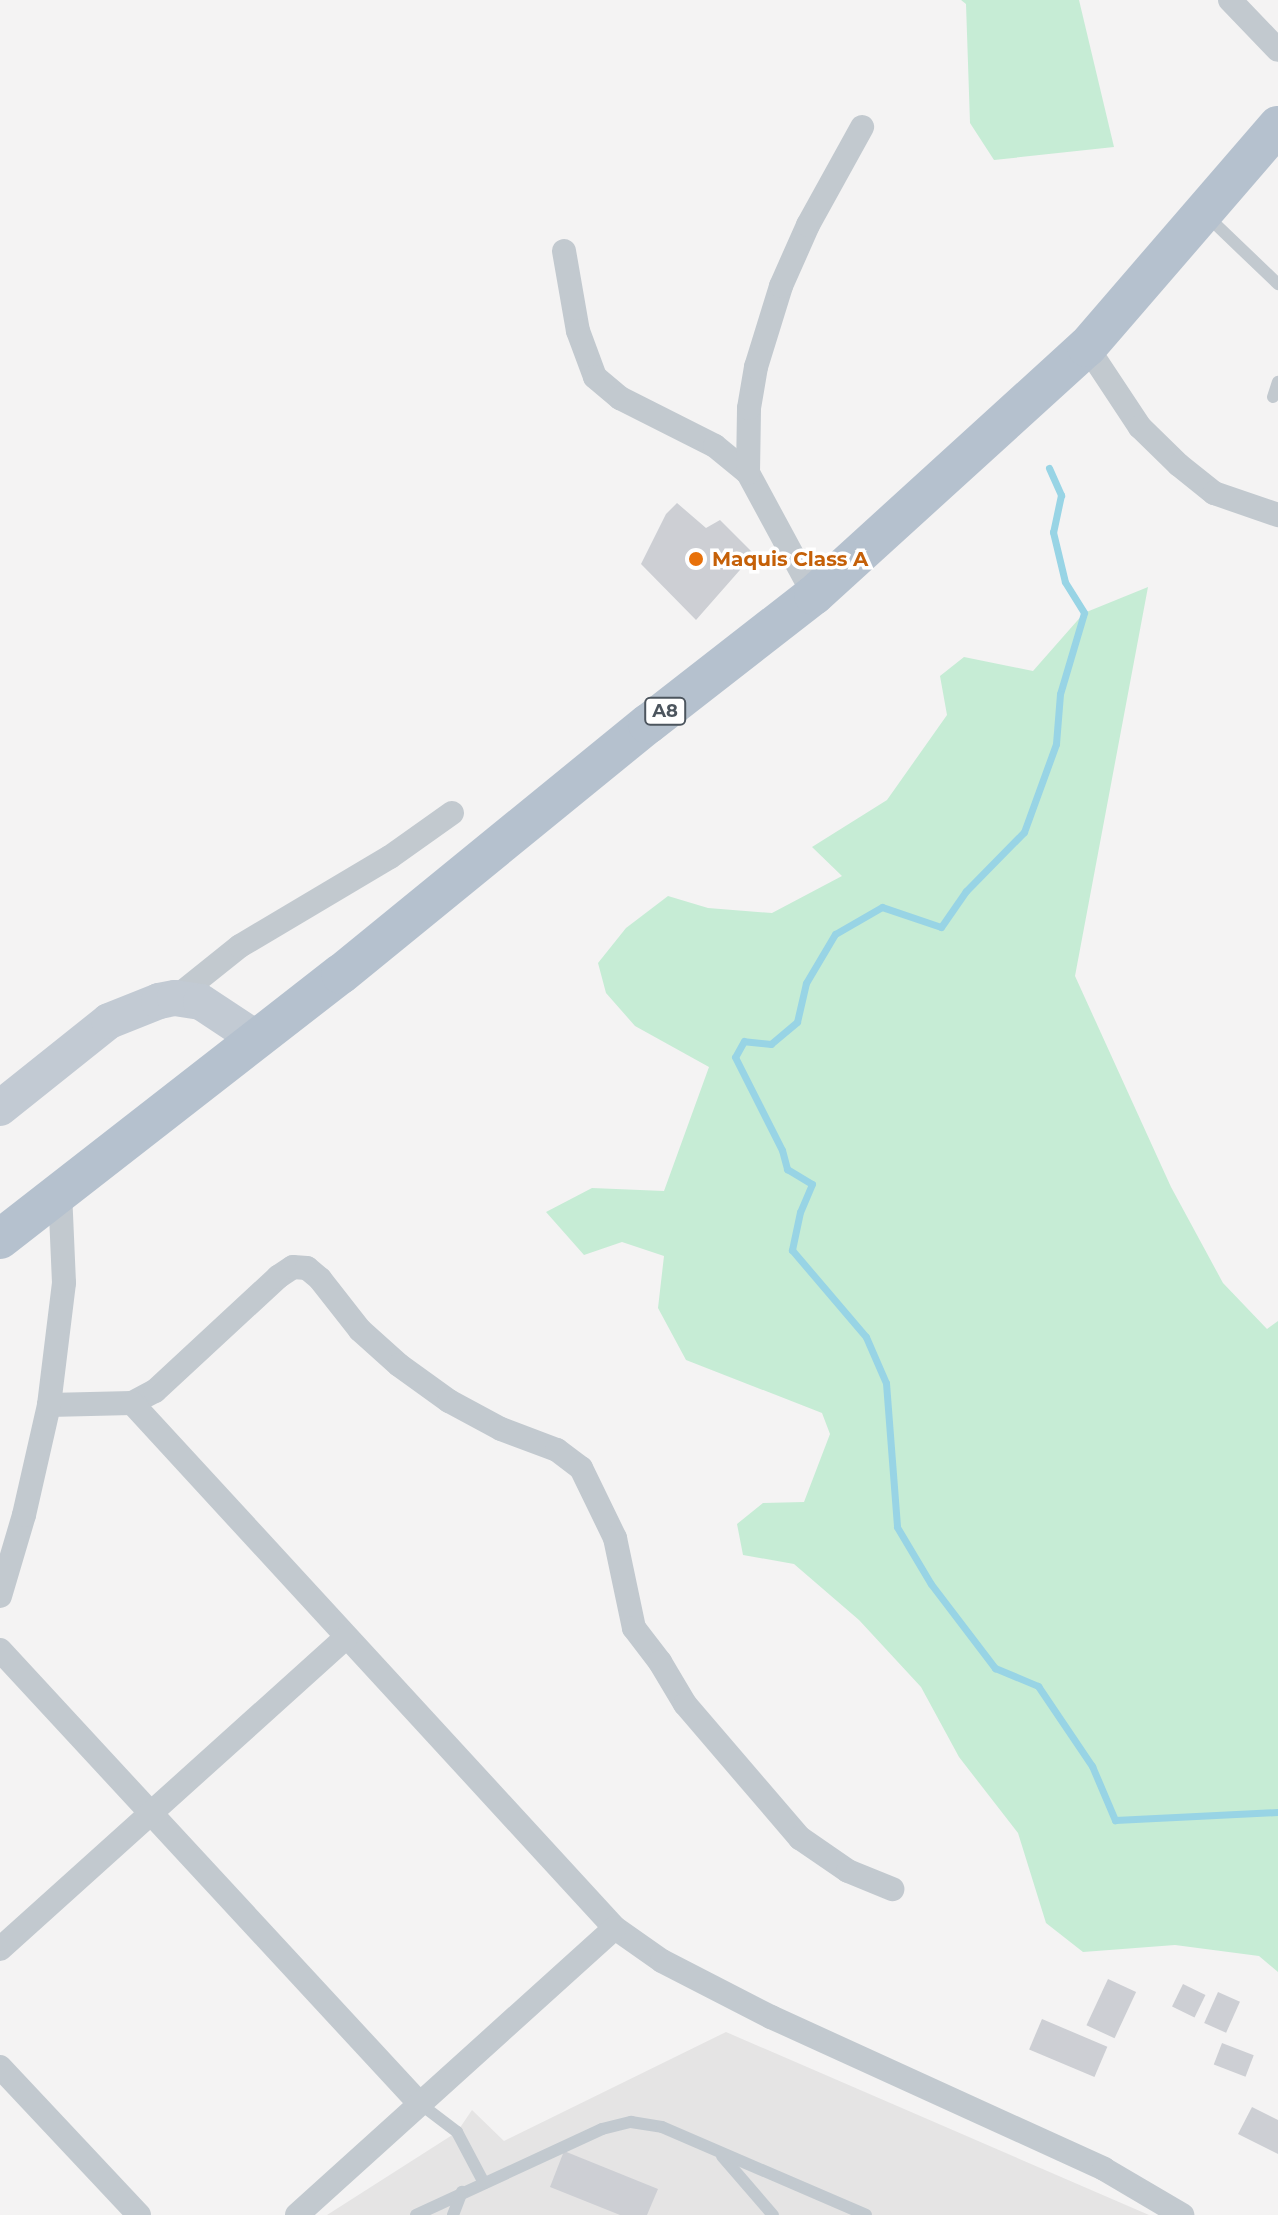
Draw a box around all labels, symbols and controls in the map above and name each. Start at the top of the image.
place label: Maquis Class A [712,547,868,571]
marker: Maquis Class A [687,550,705,568]
road number: A8 [643,697,687,725]

